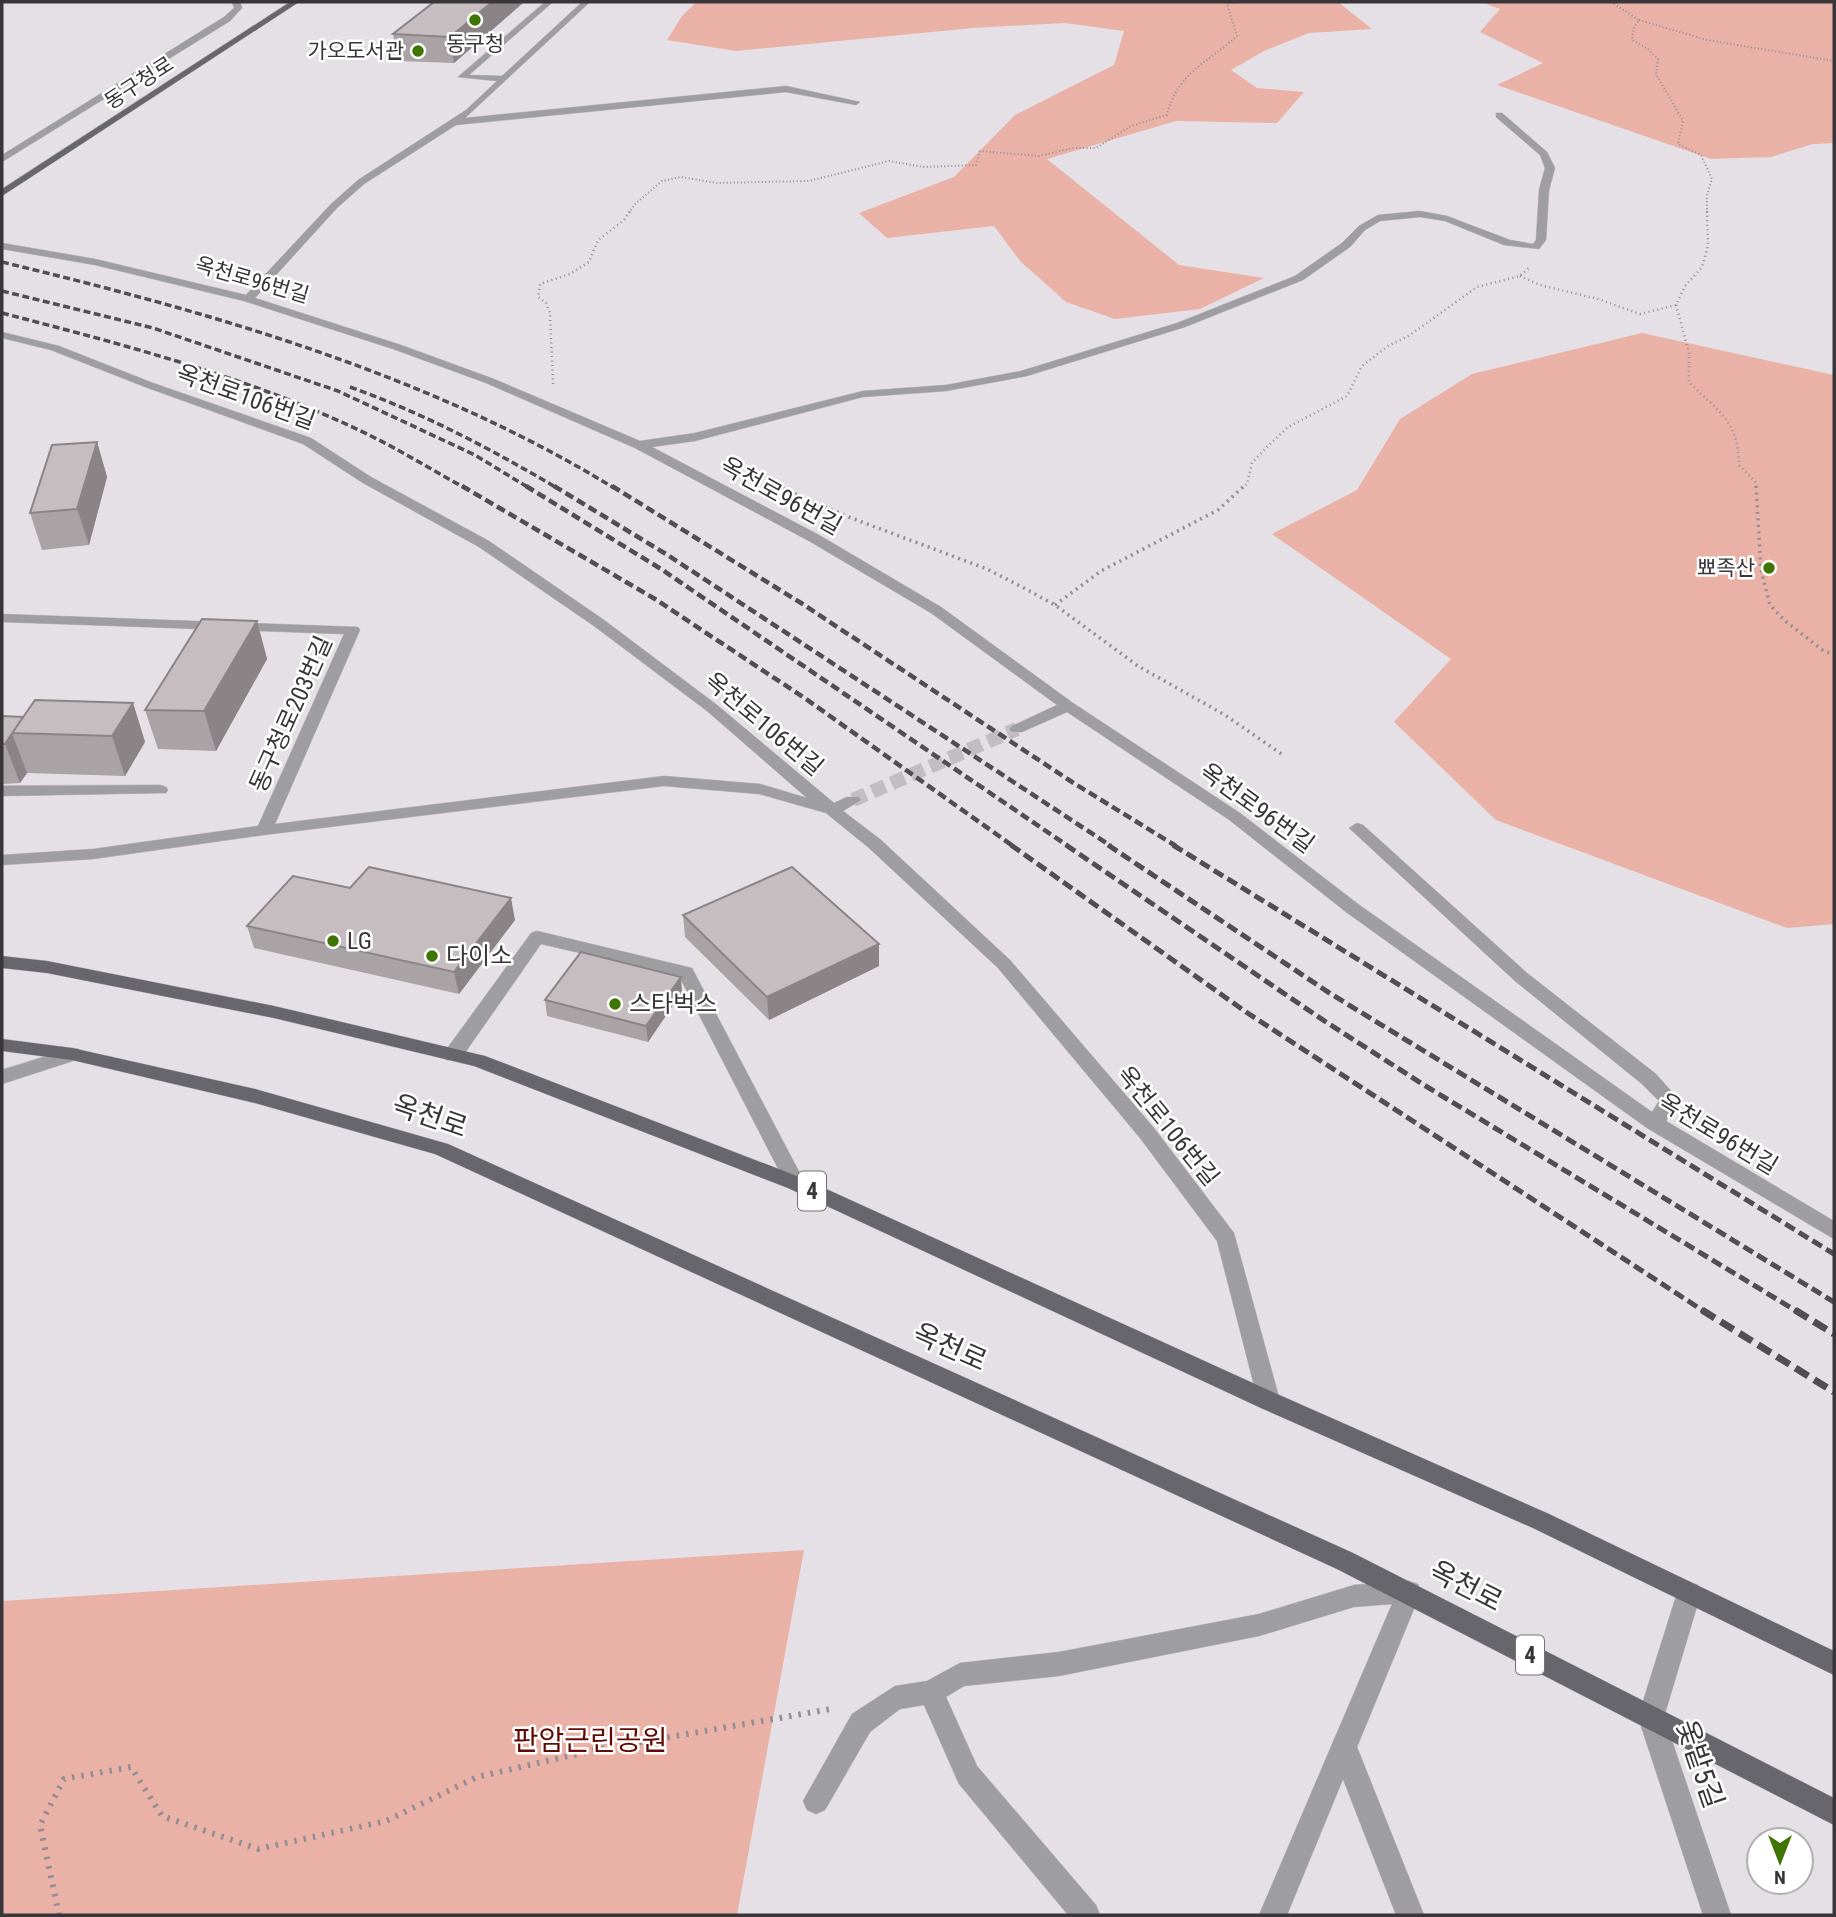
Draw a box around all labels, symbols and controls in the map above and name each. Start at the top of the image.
marker: 동구청 [467,12,483,28]
place label: 동구청 [446,32,504,56]
place label: 가오도서관 [307,39,404,63]
marker: 가오도서관 [410,43,426,59]
street label: 동구청로 [100,52,178,114]
street label: 옥천로96번길 [192,252,312,308]
street label: 옥천로106번길 [173,359,319,435]
street label: 옥천로96번길 [716,451,846,541]
place label: 뾰족산 [1697,556,1755,580]
marker: 뾰족산 [1761,560,1777,576]
street label: 동구청로203번길 [244,632,338,796]
street label: 옥천로106번길 [699,666,829,782]
street label: 옥천로96번길 [1195,757,1319,859]
place label: LG [347,927,372,955]
marker: LG [325,933,341,949]
place label: 다이소 [446,942,512,970]
marker: 다이소 [424,948,440,964]
place label: 스타벅스 [629,990,717,1018]
marker: 스타벅스 [607,996,623,1012]
street label: 옥천로106번길 [1111,1060,1225,1192]
street label: 옥천로96번길 [1653,1087,1783,1181]
street label: 옥천로 [388,1088,472,1144]
road number: 4 [798,1172,826,1210]
street label: 옥천로 [908,1316,992,1378]
street label: 옥천로 [1424,1554,1508,1618]
road number: 4 [1516,1636,1544,1674]
street label: 옻밭5길 [1670,1716,1730,1812]
park label: 판암근린공원 [513,1724,667,1757]
north arrow [1745,1826,1815,1896]
text: N [1774,1866,1786,1889]

